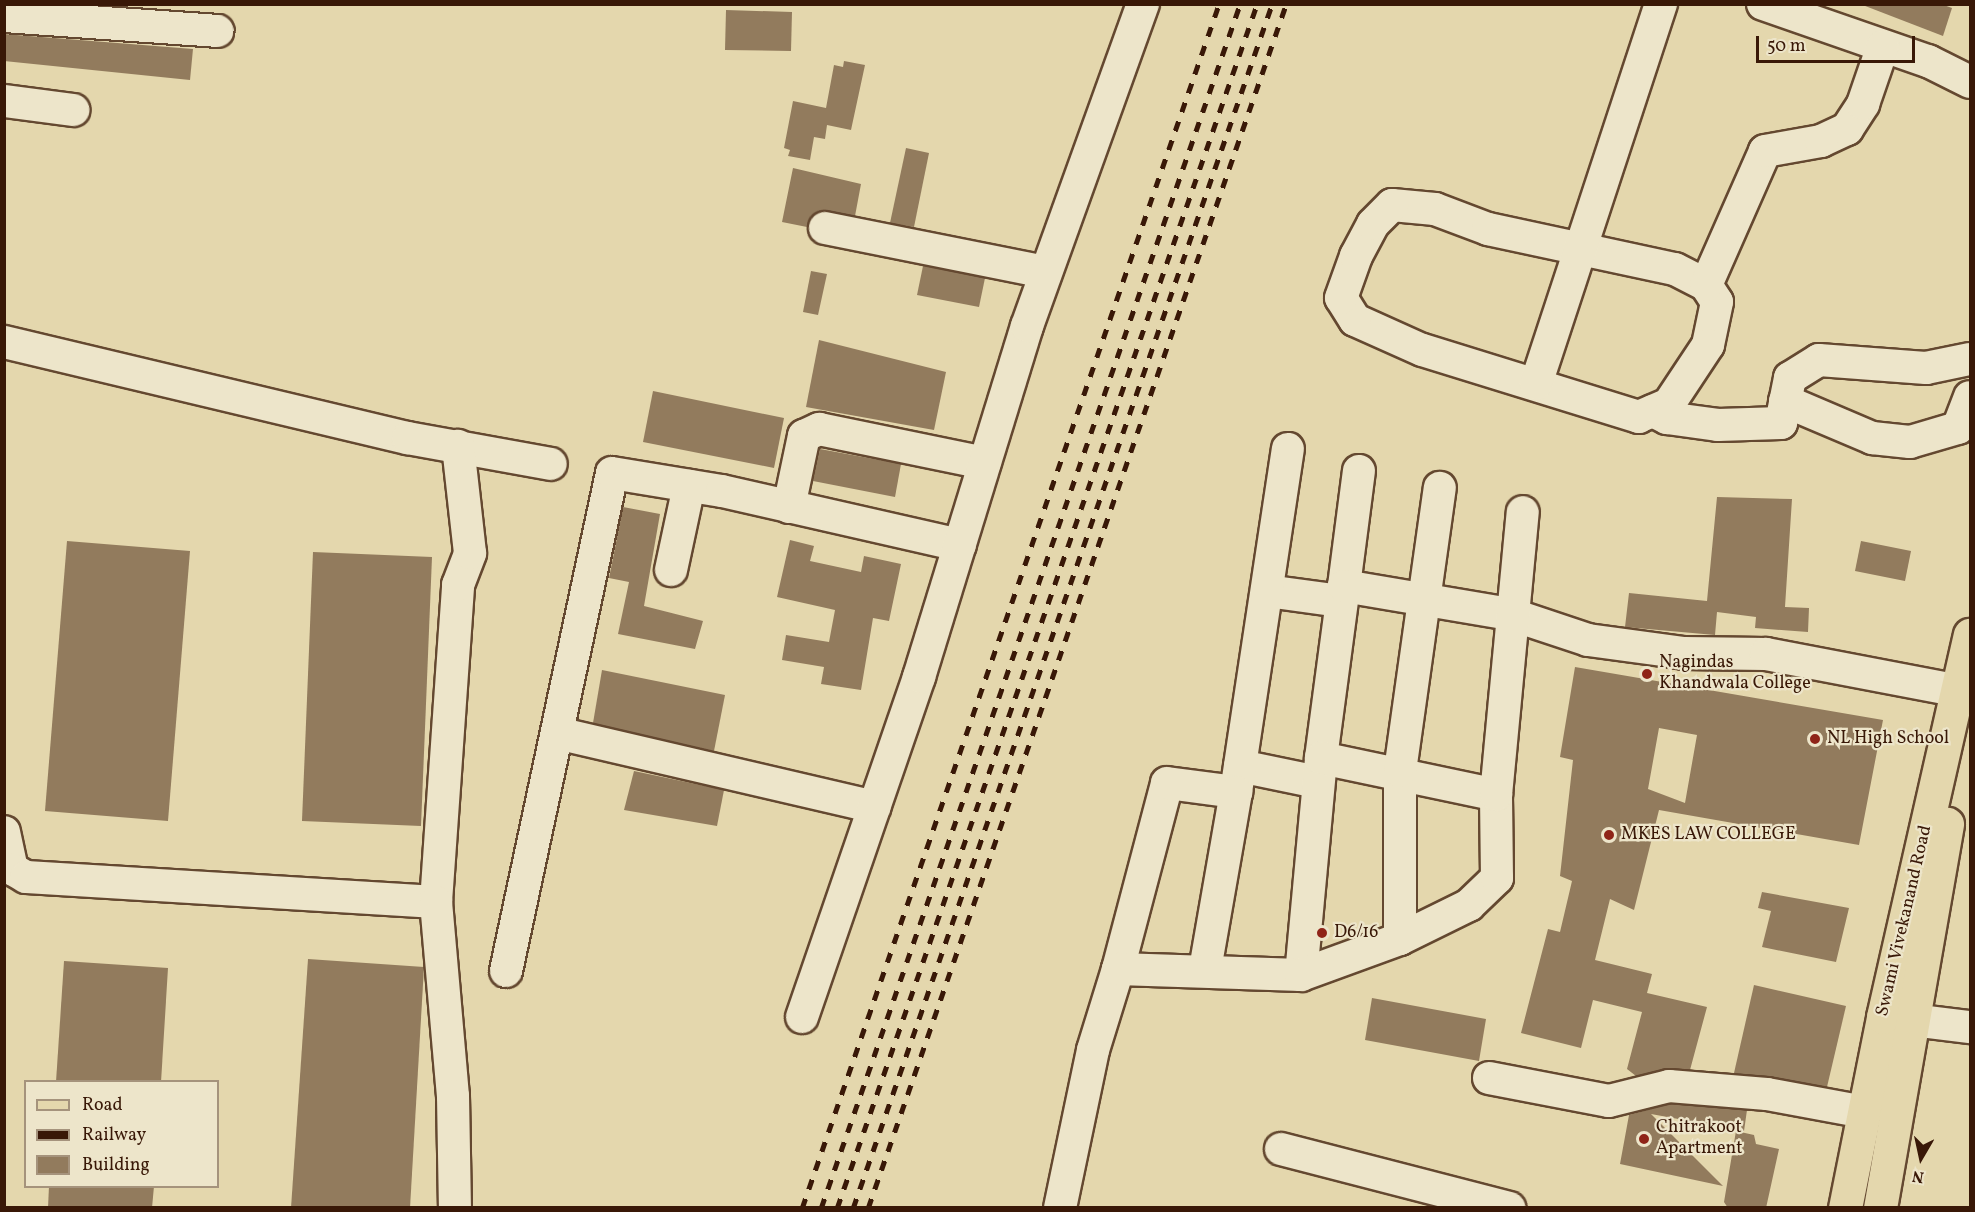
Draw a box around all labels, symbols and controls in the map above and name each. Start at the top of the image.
scale bar [1759,24,1918,62]
text: 50 m [1767,34,1806,59]
place label: Nagindas Khandwala College [1659,653,1811,696]
marker: Nagindas Khandwala College [1640,667,1654,681]
place label: NL High School [1827,728,1949,750]
marker: NL High School [1808,732,1822,746]
street label: Swami Vivekanand Road [1872,823,1938,1019]
place label: MKES LAW COLLEGE [1621,824,1796,846]
marker: MKES LAW COLLEGE [1602,828,1616,842]
place label: D6/16 [1334,922,1378,944]
marker: D6/16 [1315,926,1329,940]
legend [24,1080,219,1188]
text: Road [82,1093,123,1118]
place label: Chitrakoot Apartment [1656,1118,1743,1160]
text: Railway [82,1123,146,1148]
north arrow [1891,1128,1951,1188]
marker: Chitrakoot Apartment [1637,1132,1651,1146]
text: Building [82,1153,150,1178]
text: N [1911,1164,1926,1188]

